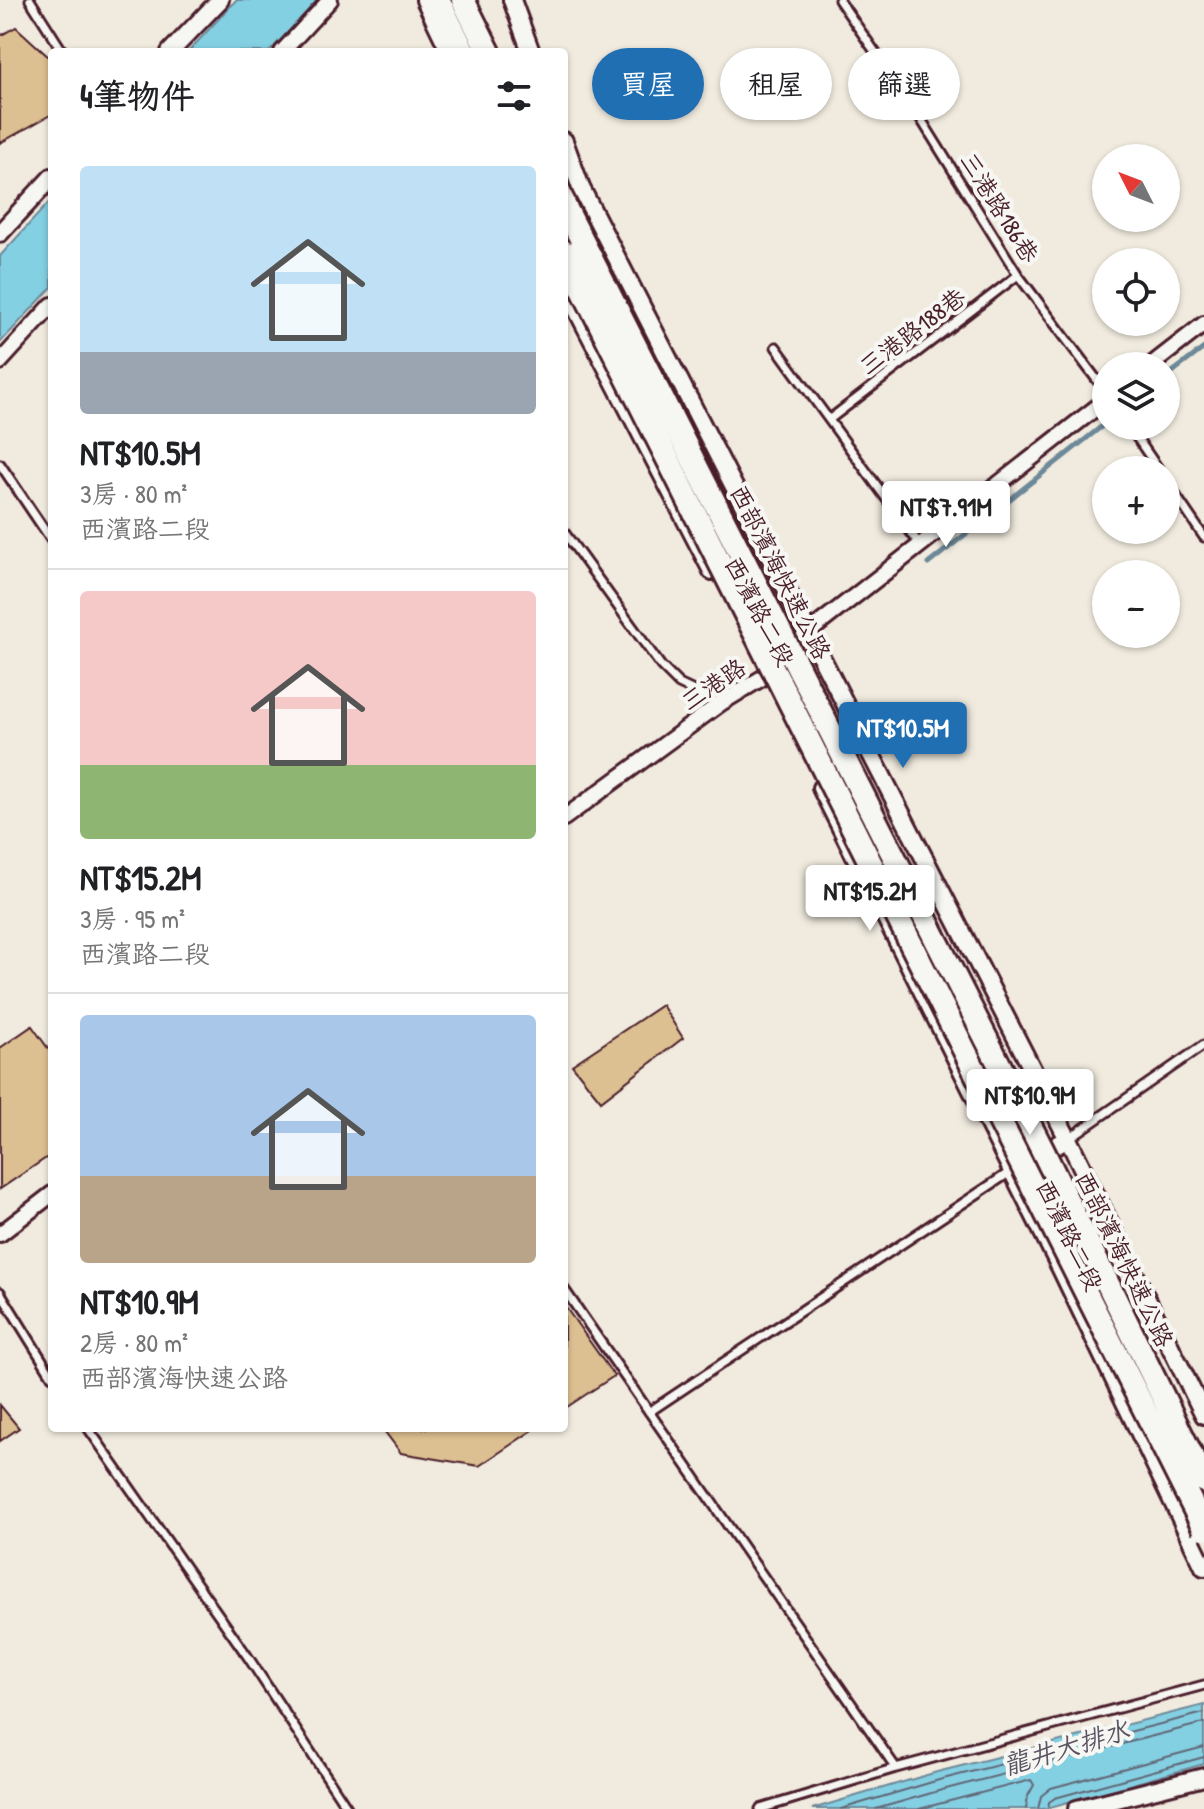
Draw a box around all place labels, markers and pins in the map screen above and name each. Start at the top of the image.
pin: NT$7.91M [863,481,1029,549]
pin: NT$10.5M [820,702,986,770]
pin: NT$15.2M [787,865,953,933]
pin: NT$10.9M [947,1069,1113,1137]

